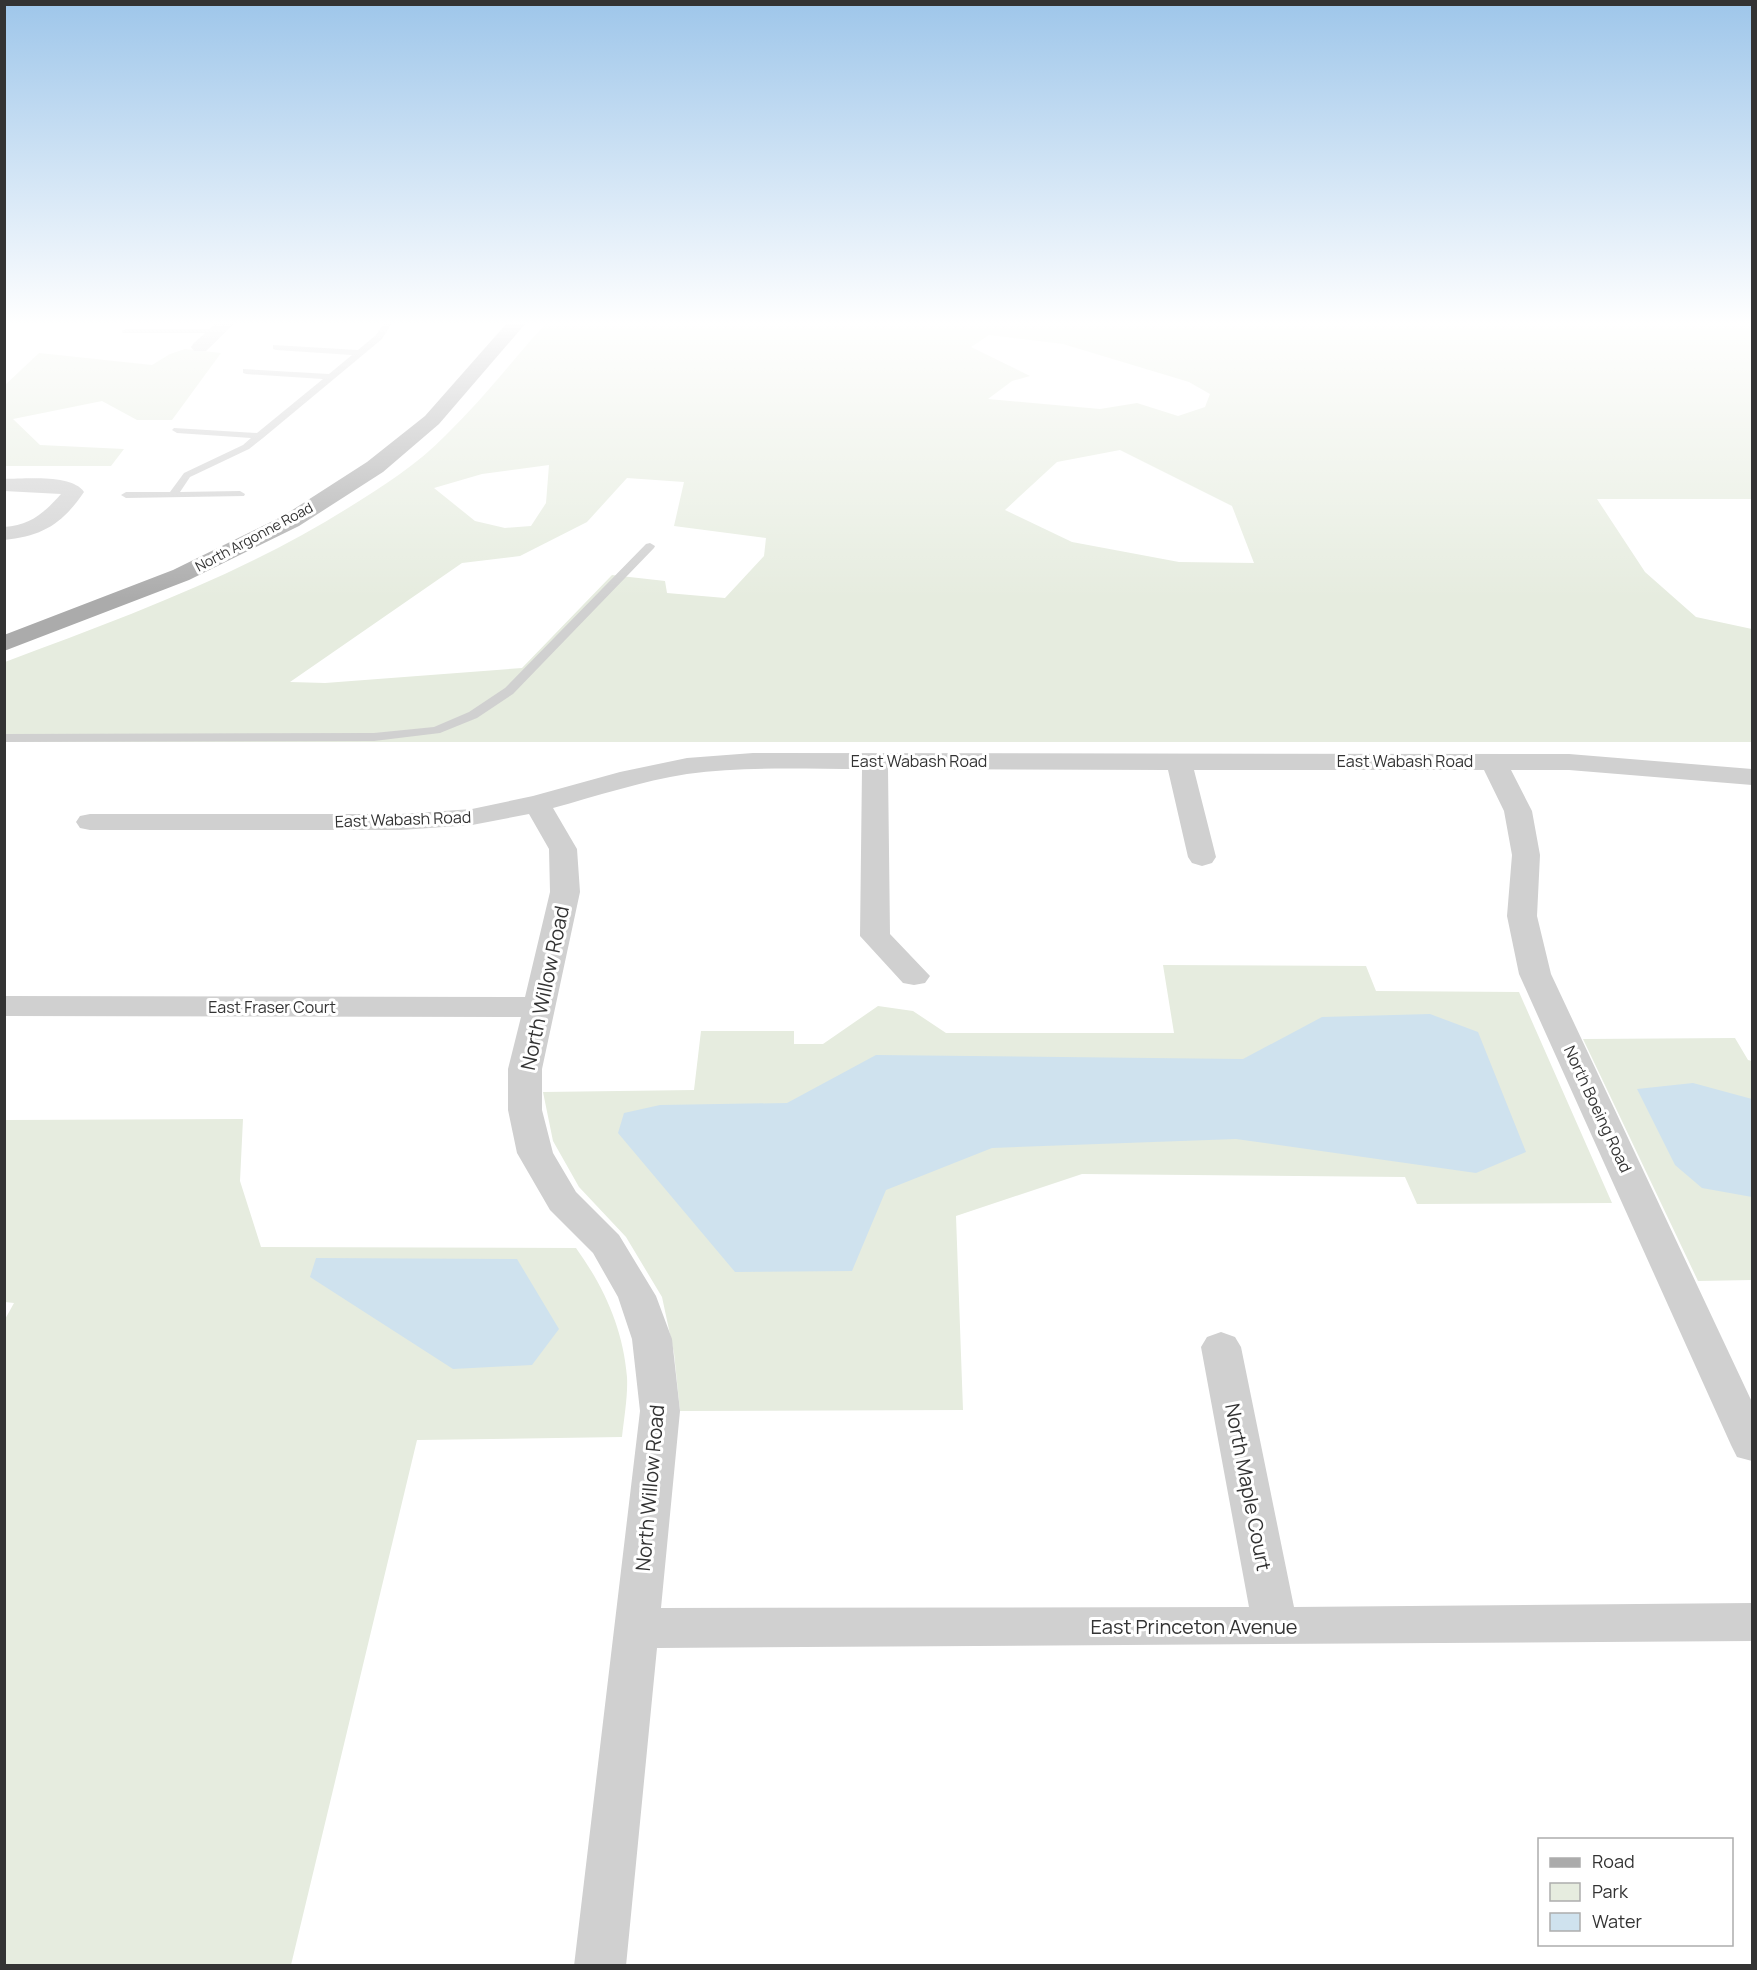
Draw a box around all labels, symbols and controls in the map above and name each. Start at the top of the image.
street label: North Argonne Road [192,498,316,576]
street label: East Wabash Road [851,750,987,772]
street label: East Wabash Road [1337,750,1473,772]
street label: East Wabash Road [334,806,472,832]
street label: North Willow Road [514,903,575,1072]
street label: East Fraser Court [208,996,336,1018]
street label: North Boeing Road [1559,1042,1637,1176]
street label: North Maple Court [1219,1401,1278,1573]
street label: North Willow Road [629,1404,670,1572]
street label: East Princeton Avenue [1090,1613,1298,1640]
legend [1538,1838,1733,1946]
text: Road [1592,1849,1635,1873]
text: Park [1592,1879,1629,1903]
text: Water [1592,1909,1642,1933]

